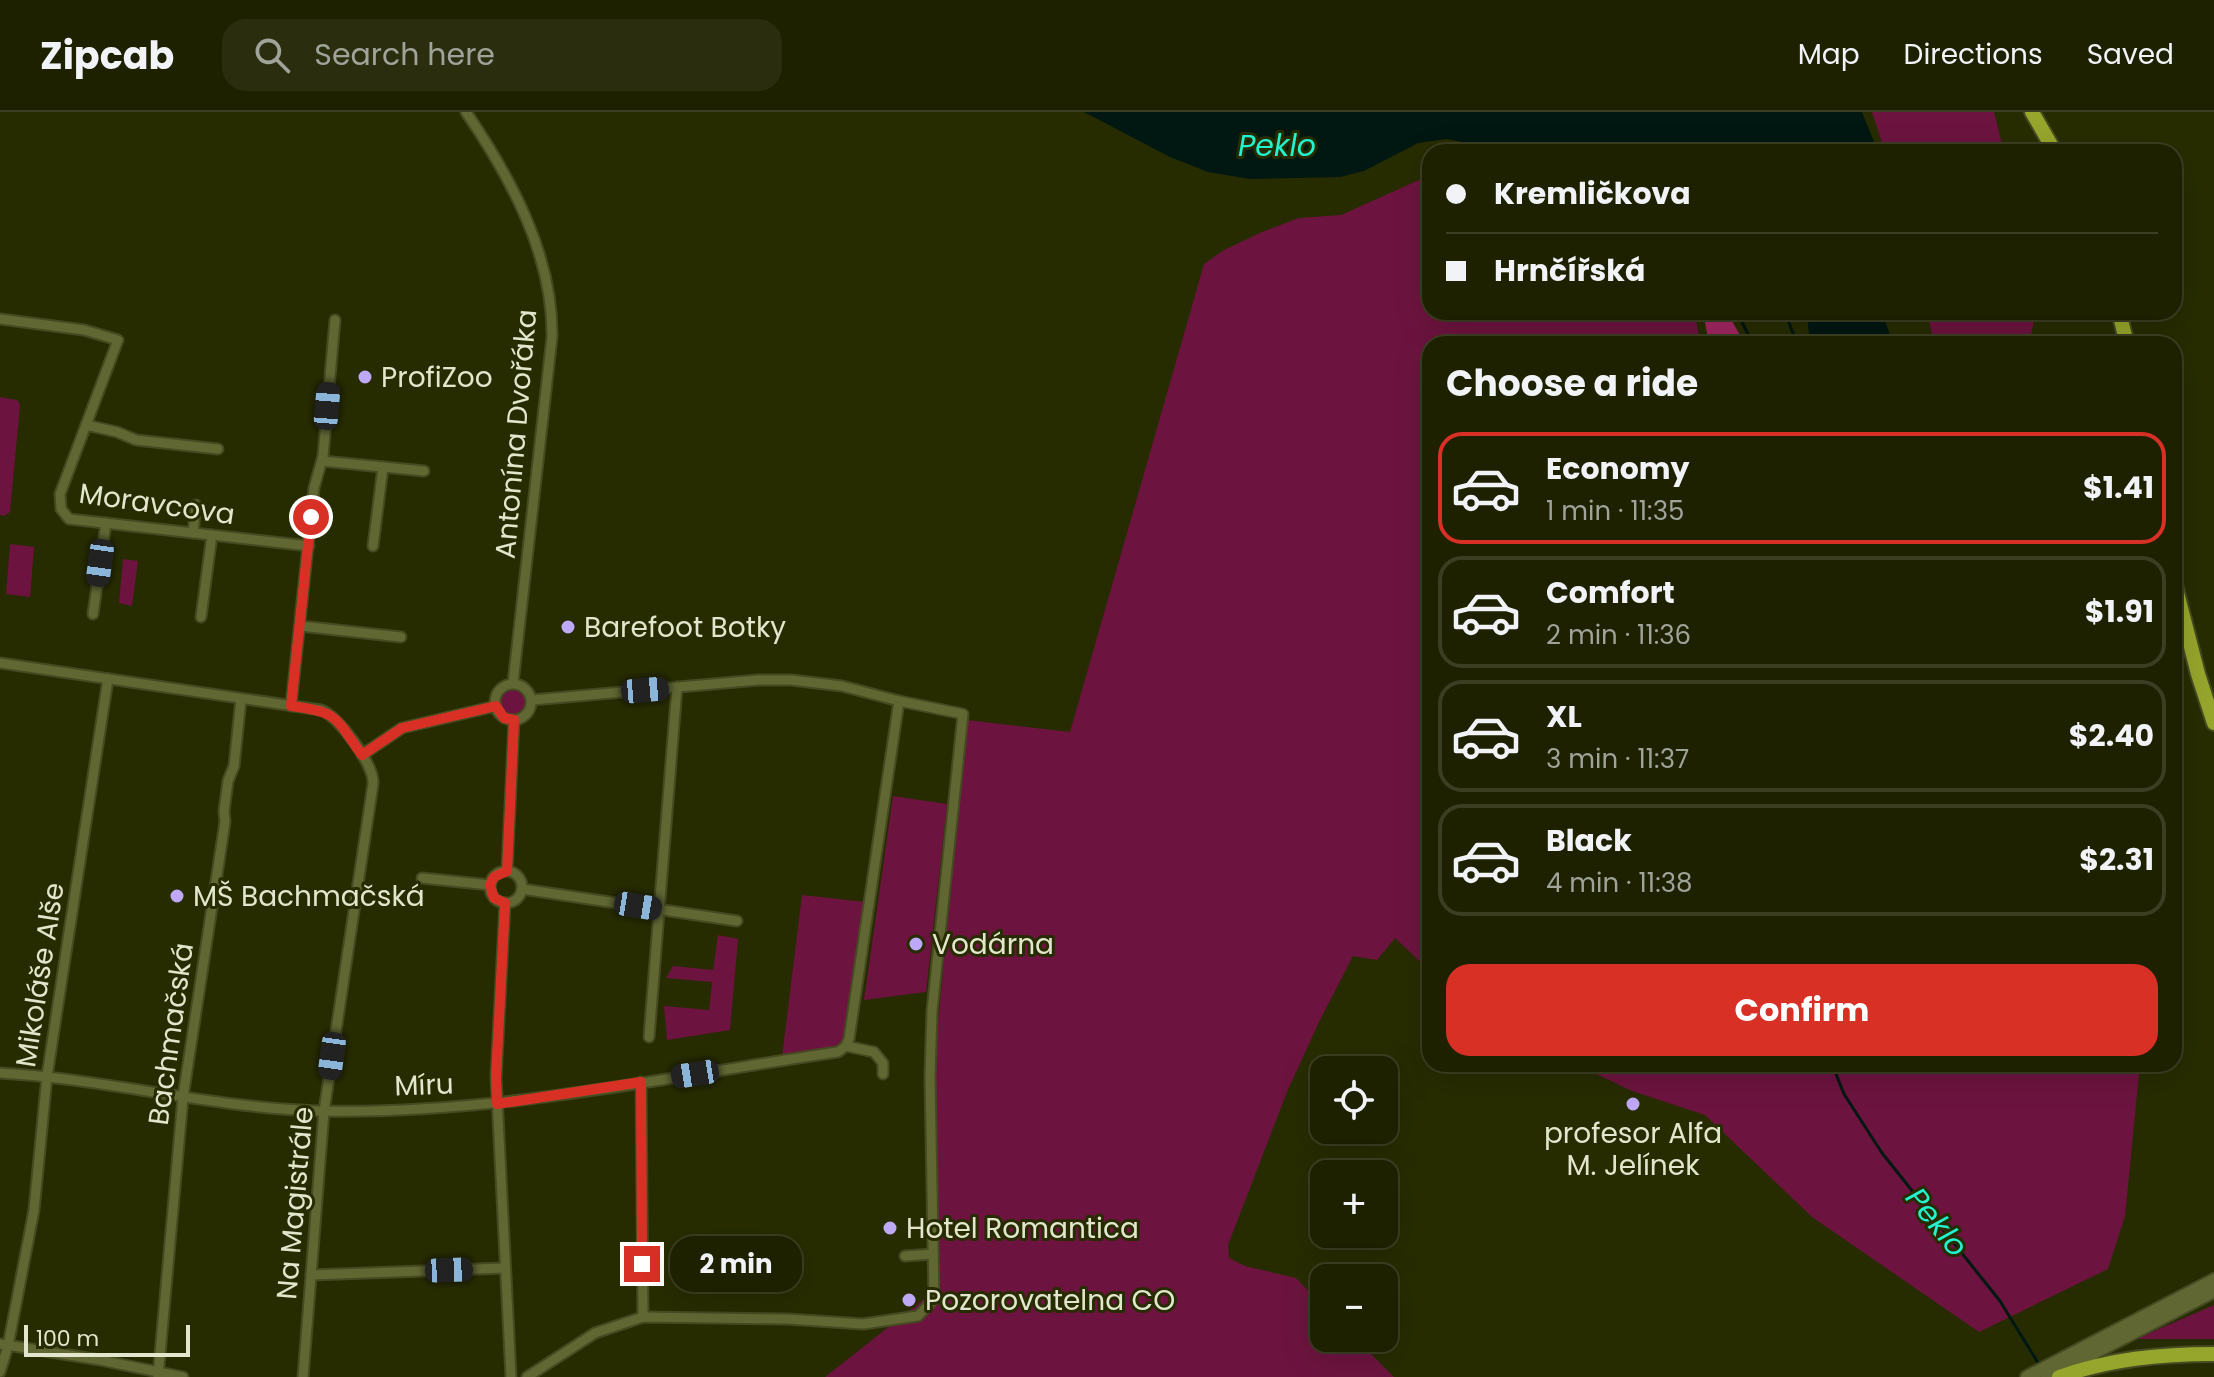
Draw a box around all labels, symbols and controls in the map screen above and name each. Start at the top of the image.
search box [222,19,782,91]
text: Zipcab [40,29,174,82]
icon: search [250,33,294,77]
text: Search here [314,33,495,76]
text: Map [1798,35,1860,74]
text: Directions [1904,35,2043,74]
text: Saved [2087,35,2174,74]
water label: Peklo [1238,124,1316,167]
text: Kremličkova [1494,172,1691,215]
text: Hrnčířská [1494,249,1645,292]
street label: Antonína Dvořáka [486,308,546,560]
place label: ProfiZoo [381,358,493,397]
text: Choose a ride [1446,358,1698,409]
marker: ProfiZoo [356,368,374,386]
car [313,381,341,431]
text: Economy [1546,447,1690,490]
icon: car [1450,452,1522,524]
text: $1.41 [2083,466,2154,509]
street label: Moravcova [77,474,237,534]
text: 1 min · 11:35 [1546,493,1684,529]
route start [293,499,329,535]
car [85,538,115,588]
text: Comfort [1546,571,1675,614]
icon: car [1450,576,1522,648]
text: $1.91 [2085,590,2154,633]
place label: Barefoot Botky [584,608,786,647]
text: 2 min · 11:36 [1546,617,1691,653]
marker: Barefoot Botky [559,618,577,636]
car [620,676,670,704]
text: XL [1546,695,1582,738]
icon: car [1450,700,1522,772]
text: $2.40 [2069,714,2154,757]
text: 3 min · 11:37 [1546,741,1689,777]
text: Black [1546,819,1632,862]
icon: car [1450,824,1522,896]
text: $2.31 [2079,838,2154,881]
text: 4 min · 11:38 [1546,865,1692,901]
place label: MŠ Bachmačská [193,877,425,916]
street label: Mikoláše Alše [6,880,74,1070]
marker: MŠ Bachmačská [168,887,186,905]
car [612,890,664,922]
place label: Vodárna [932,925,1054,964]
marker: Vodárna [907,935,925,953]
street label: Bachmačská [139,940,203,1128]
button: Confirm [1446,964,2158,1056]
car [317,1031,347,1081]
map controls [1310,1056,1398,1352]
button: locate [1310,1056,1398,1144]
car [669,1058,721,1090]
street label: Míru [394,1064,454,1106]
marker: profesor Alfa M. Jelínek [1624,1095,1642,1113]
street label: Na Magistrále [267,1105,323,1301]
place label: profesor Alfa M. Jelínek [1544,1114,1722,1185]
button: + [1310,1160,1398,1248]
water label: Peklo [1896,1178,1978,1266]
place label: Hotel Romantica [906,1209,1139,1248]
marker: Hotel Romantica [881,1219,899,1237]
callout: 2 min [670,1236,802,1292]
route end [624,1246,660,1282]
text: 2 min [699,1246,773,1282]
car [425,1257,473,1283]
button: − [1310,1264,1398,1352]
place label: Pozorovatelna CO [925,1281,1175,1320]
marker: Pozorovatelna CO [900,1291,918,1309]
scale bar [24,1321,190,1357]
text: 100 m [36,1323,99,1354]

